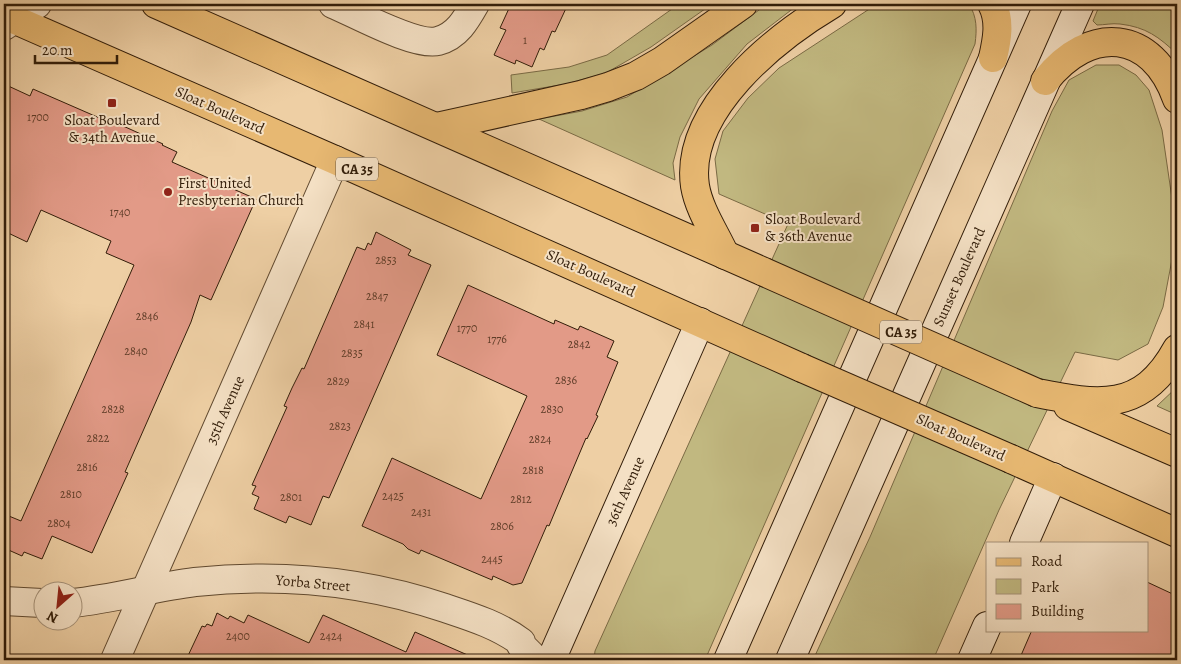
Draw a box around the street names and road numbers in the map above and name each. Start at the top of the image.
street label: Sloat Boulevard [172,81,269,139]
road number: CA 35 [336,157,378,180]
street label: Sunset Boulevard [928,223,990,330]
street label: Sloat Boulevard [543,244,640,302]
road number: CA 35 [880,321,922,344]
street label: 35th Avenue [201,372,249,448]
street label: Sloat Boulevard [913,408,1010,466]
street label: 36th Avenue [601,453,649,529]
street label: Yorba Street [274,570,351,596]

